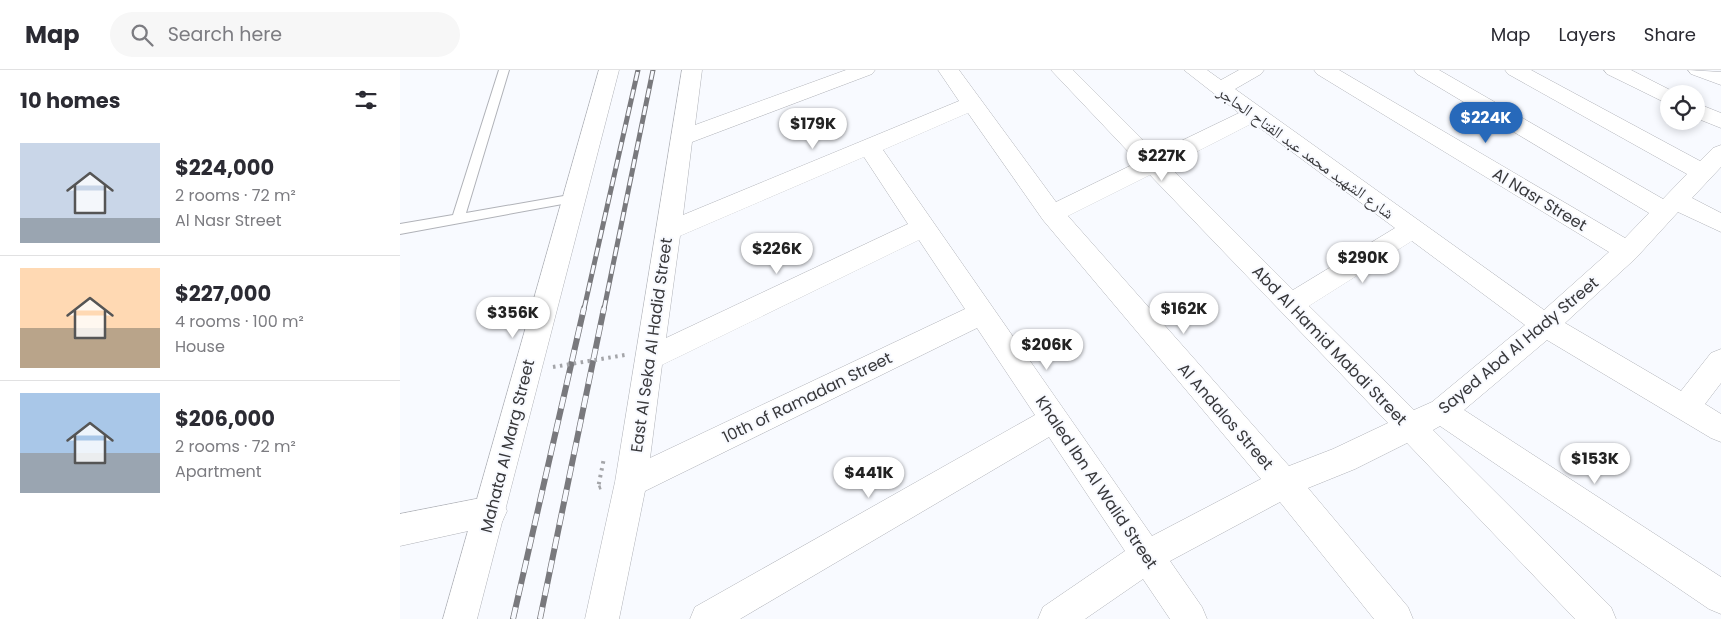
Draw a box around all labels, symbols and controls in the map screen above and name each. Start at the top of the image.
search box [110,12,460,57]
text: Map [25,18,80,51]
icon: search [128,21,156,49]
text: Search here [168,21,282,48]
text: Map [1491,22,1531,47]
text: Layers [1559,22,1616,47]
text: Share [1644,22,1696,47]
street label: شارع الشهيد محمد عبد الفتاح الحاجر [1212,80,1399,224]
map controls [1660,85,1705,130]
button: locate [1660,85,1705,130]
text: 10 homes [20,86,120,115]
icon: filters [352,86,380,114]
pin: $224K [1451,102,1521,144]
text: $224K [1461,106,1511,129]
pin: $179K [778,108,848,150]
text: $179K [790,112,836,135]
pin: $227K [1127,140,1197,182]
text: $227K [1138,144,1186,167]
text: $224,000 [175,153,274,182]
street label: Al Nasr Street [1488,162,1591,237]
icon: home [60,163,120,223]
text: 2 rooms · 72 m² [175,184,296,207]
text: Al Nasr Street [175,209,282,232]
pin: $226K [742,232,812,275]
street label: East Al Seka Al Hadid Street [625,236,678,454]
text: $226K [752,237,802,260]
pin: $290K [1328,242,1398,284]
text: $290K [1337,246,1389,269]
street label: Abd Al Hamid Mabdi Street [1247,260,1412,431]
street label: Sayed Abd Al Hady Street [1433,271,1603,419]
text: $227,000 [175,279,271,308]
icon: home [60,288,120,348]
pin: $162K [1149,292,1219,335]
pin: $356K [478,296,548,339]
text: $162K [1160,297,1208,320]
text: $356K [487,301,539,324]
text: 4 rooms · 100 m² [175,310,304,333]
pin: $206K [1012,328,1082,371]
text: $206K [1021,333,1073,356]
text: House [175,335,225,358]
street label: 10th of Ramadan Street [719,346,896,449]
street label: Mahata Al Marg Street [475,357,540,535]
street label: Al Andalos Street [1173,358,1279,475]
street label: Khaled Ibn Al Walid Street [1030,391,1163,573]
text: $206,000 [175,404,275,433]
icon: home [60,413,120,473]
text: 2 rooms · 72 m² [175,435,296,458]
pin: $153K [1560,442,1630,485]
text: $153K [1571,447,1619,470]
pin: $441K [834,456,904,499]
text: Apartment [175,460,262,483]
text: $441K [844,461,894,484]

